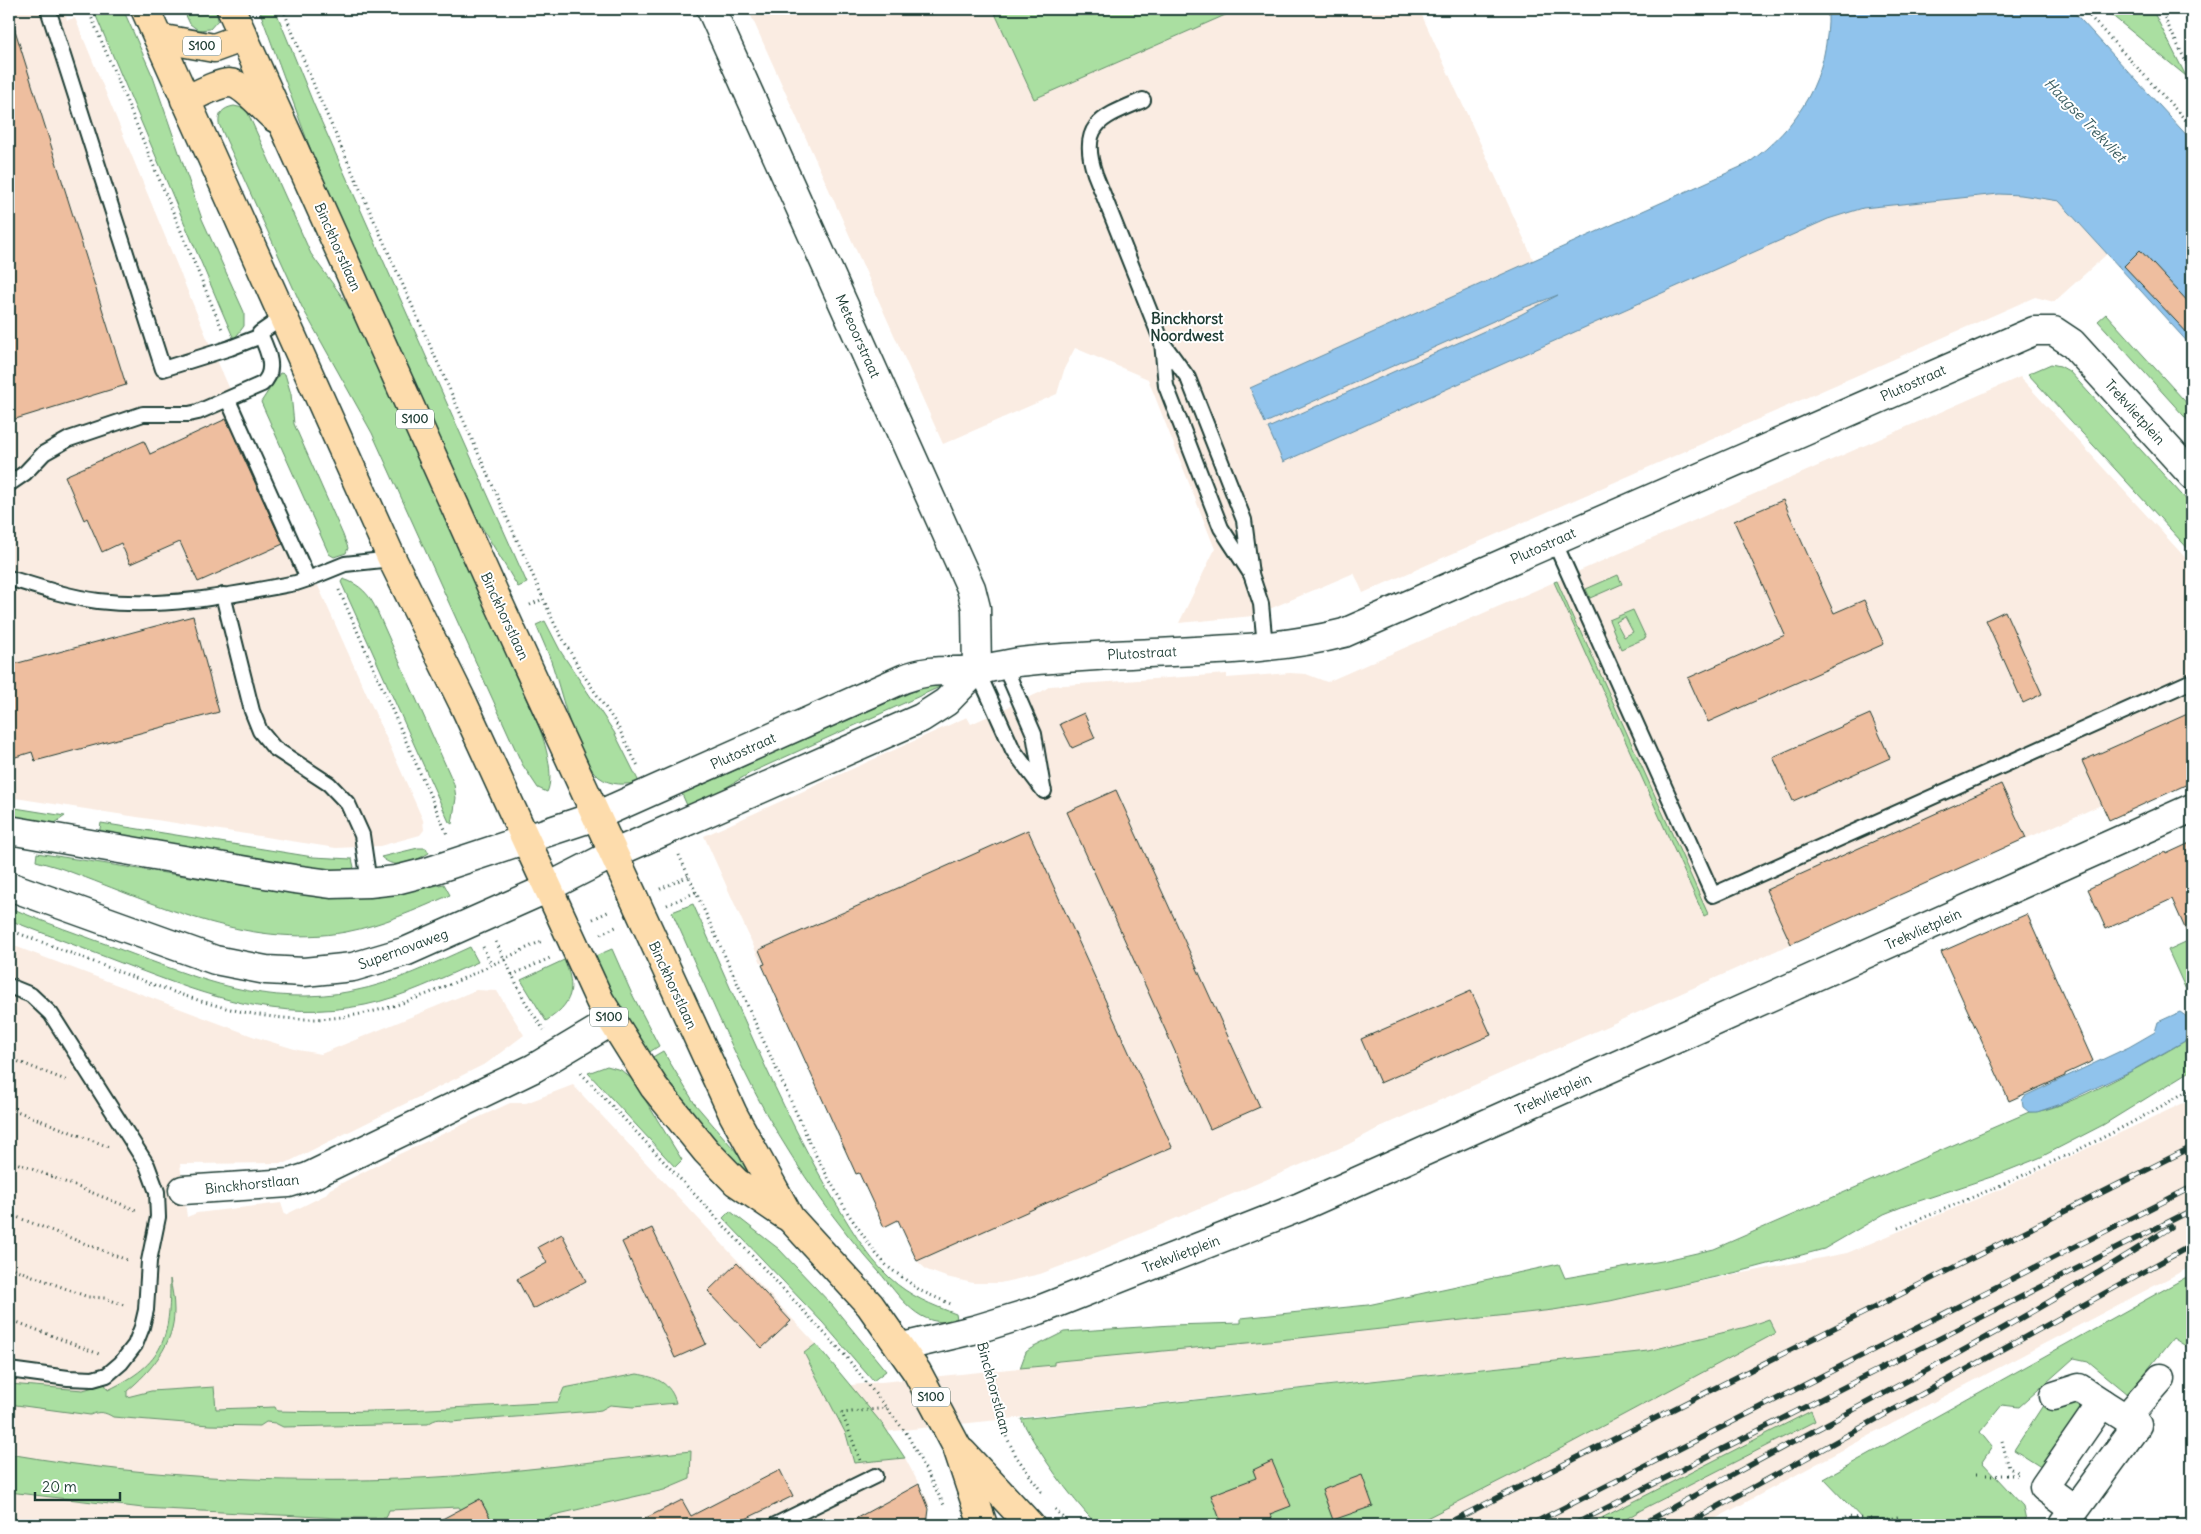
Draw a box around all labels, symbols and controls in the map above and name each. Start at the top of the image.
road number: S100 [183,36,221,56]
water label: Haagse Trekvliet [2040,73,2132,167]
street label: Binckhorstlaan [311,200,365,294]
street label: Meteoorstraat [832,291,885,381]
district label: Binckhorst Noordwest [1150,309,1225,345]
street label: Plutostraat [1878,361,1949,405]
street label: Trekvlietplein [2101,376,2169,448]
road number: S100 [396,409,434,428]
street label: Plutostraat [1508,524,1579,568]
street label: Binckhorstlaan [477,569,533,663]
street label: Plutostraat [1107,642,1178,664]
street label: Plutostraat [708,729,779,773]
street label: Trekvlietplein [1882,904,1964,954]
street label: Supernovaweg [356,924,450,974]
street label: Binckhorstlaan [645,938,701,1032]
road number: S100 [590,1008,628,1026]
street label: Trekvlietplein [1512,1069,1594,1119]
street label: Binckhorstlaan [204,1170,300,1198]
street label: Trekvlietplein [1140,1231,1222,1277]
street label: Binckhorstlaan [973,1340,1015,1436]
road number: S100 [912,1388,950,1406]
scale bar [35,1469,120,1501]
text: 20 m [42,1477,77,1496]

